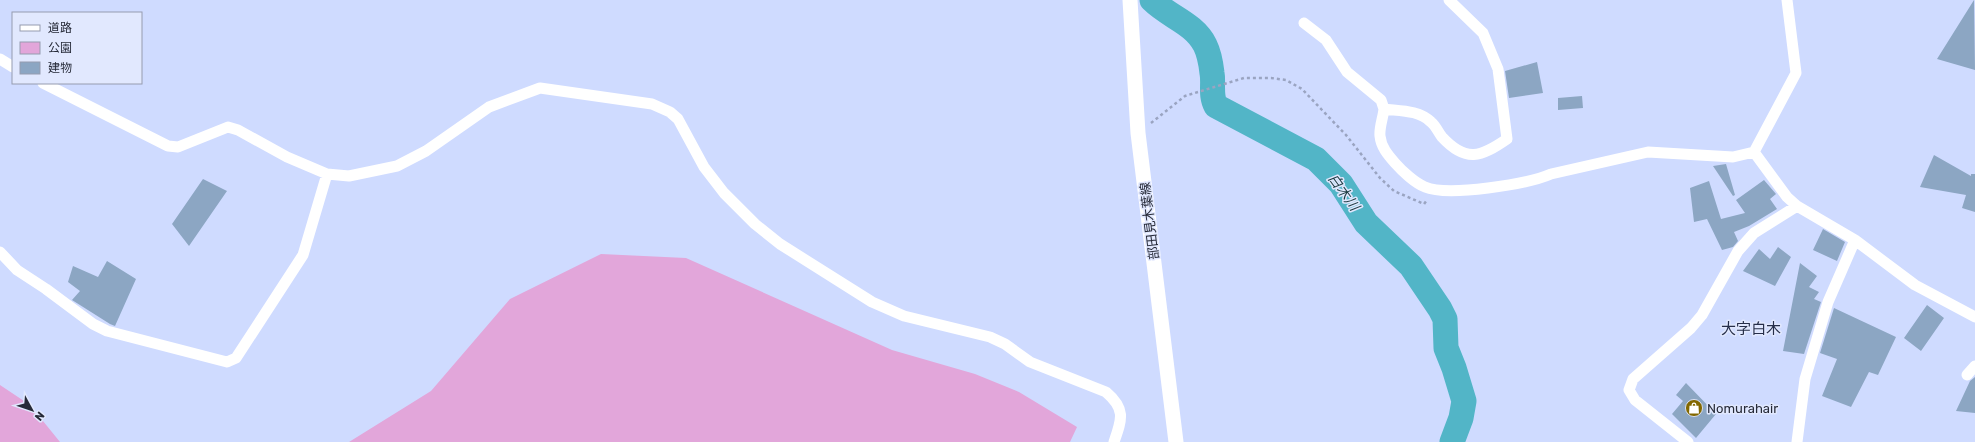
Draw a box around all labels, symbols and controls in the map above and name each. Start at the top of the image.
legend [12,12,142,84]
text: 道路 [48,21,72,35]
text: 公園 [48,41,72,55]
text: 建物 [48,61,72,75]
water label: 白木川 [1324,170,1364,216]
street label: 部田見木葉線 [1137,181,1162,261]
district label: 大字白木 [1721,320,1781,338]
north arrow [12,390,52,430]
shop icon: Nomurahair [1684,398,1704,418]
place label: Nomurahair [1707,401,1778,416]
text: N [32,409,47,423]

